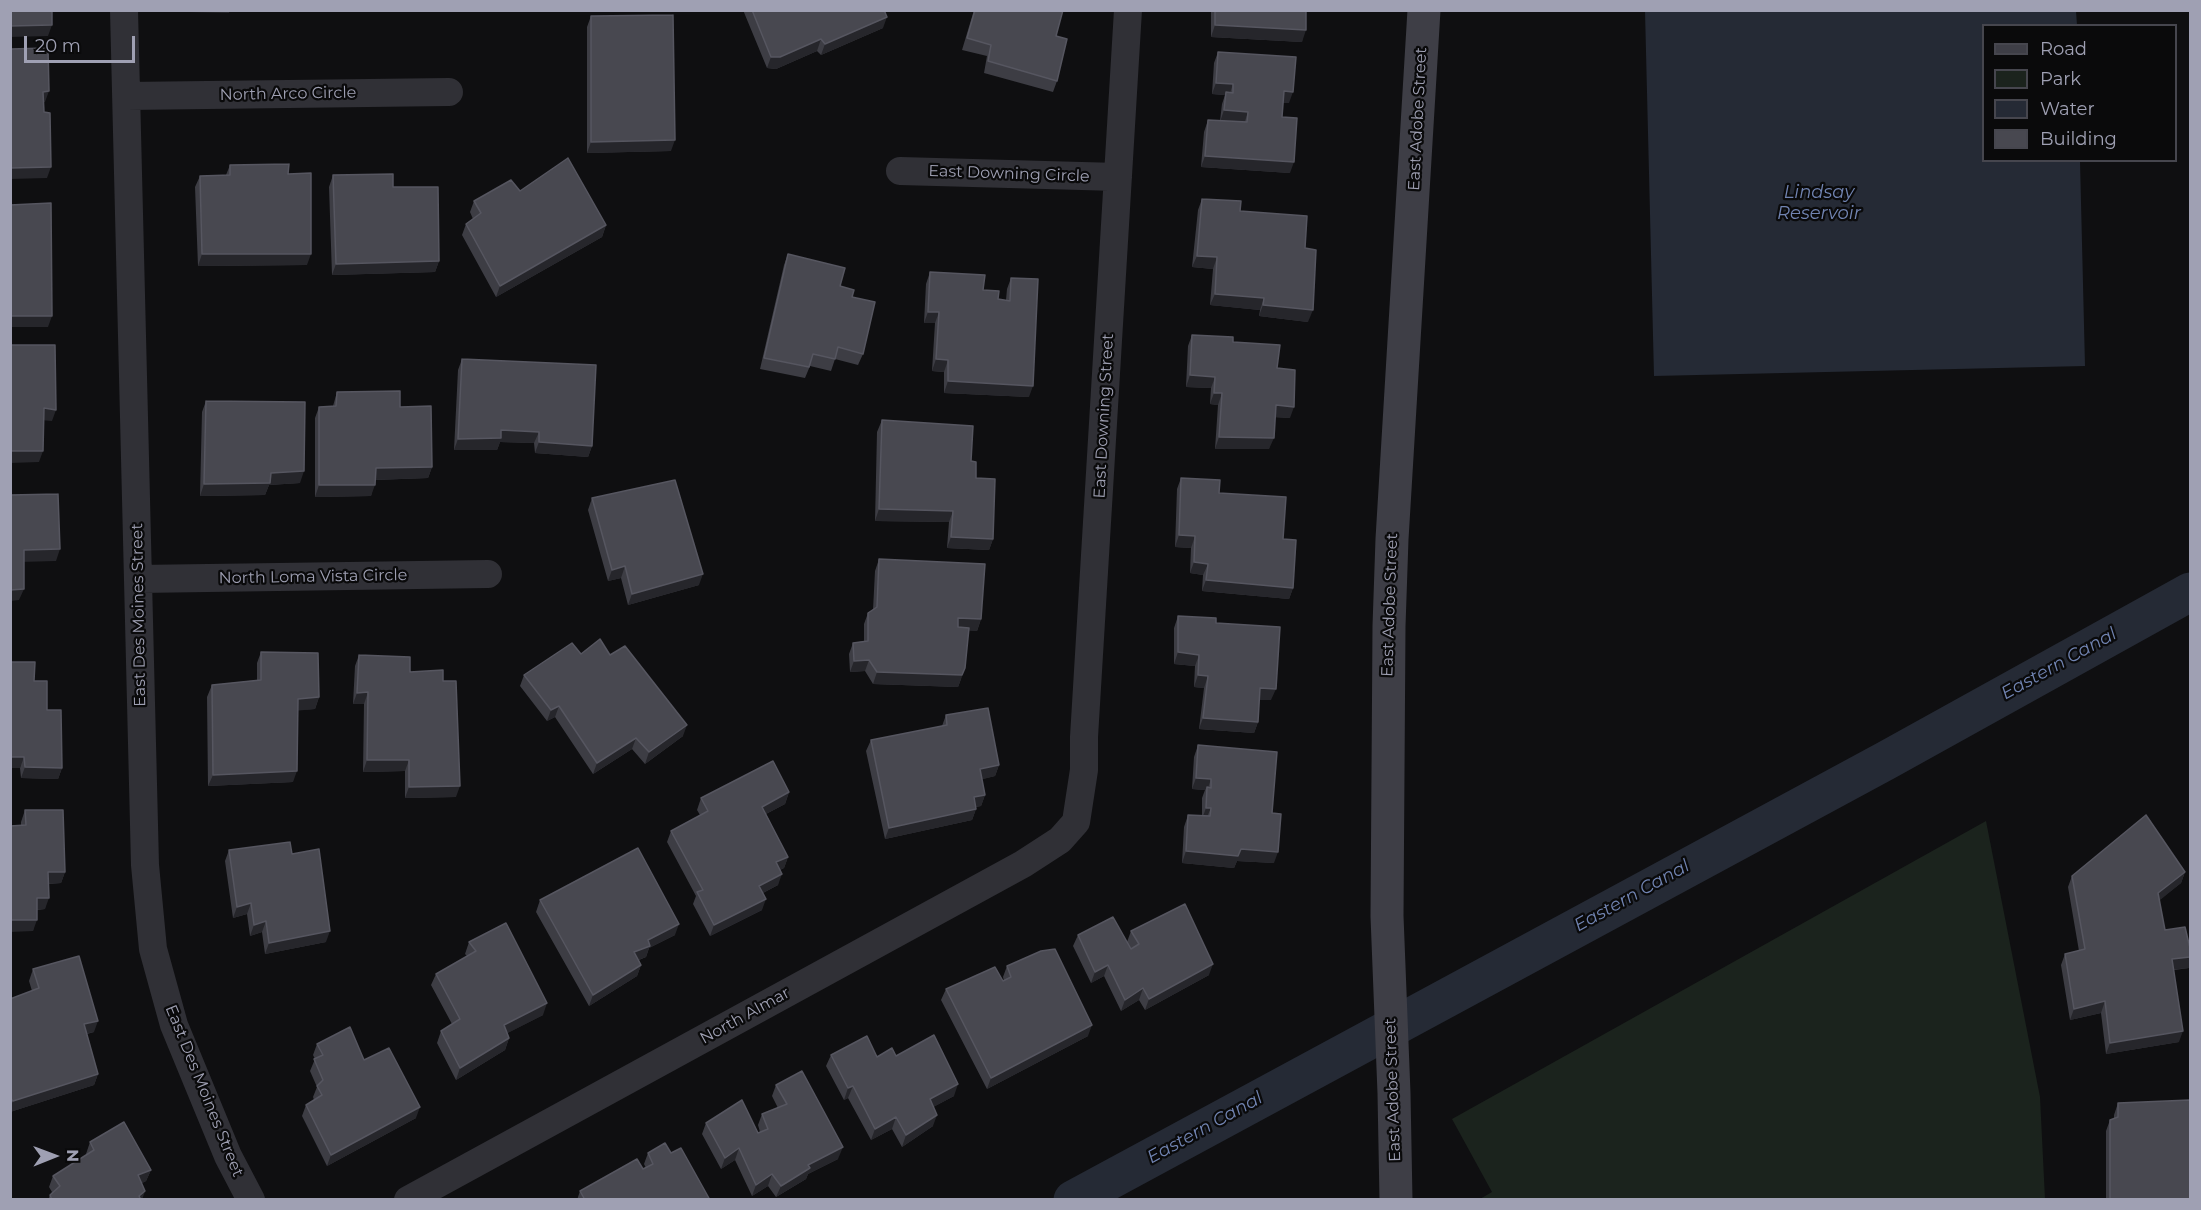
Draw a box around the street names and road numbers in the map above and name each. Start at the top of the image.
street label: East Adobe Street [1405,47,1431,191]
street label: North Arco Circle [219,83,357,105]
street label: East Downing Circle [928,162,1090,186]
street label: East Downing Street [1090,333,1118,499]
street label: East Des Moines Street [128,523,150,707]
street label: East Adobe Street [1378,533,1402,677]
street label: North Loma Vista Circle [219,566,407,588]
street label: North Almar [697,983,793,1049]
street label: East Des Moines Street [161,1002,247,1180]
street label: East Adobe Street [1381,1018,1405,1162]

